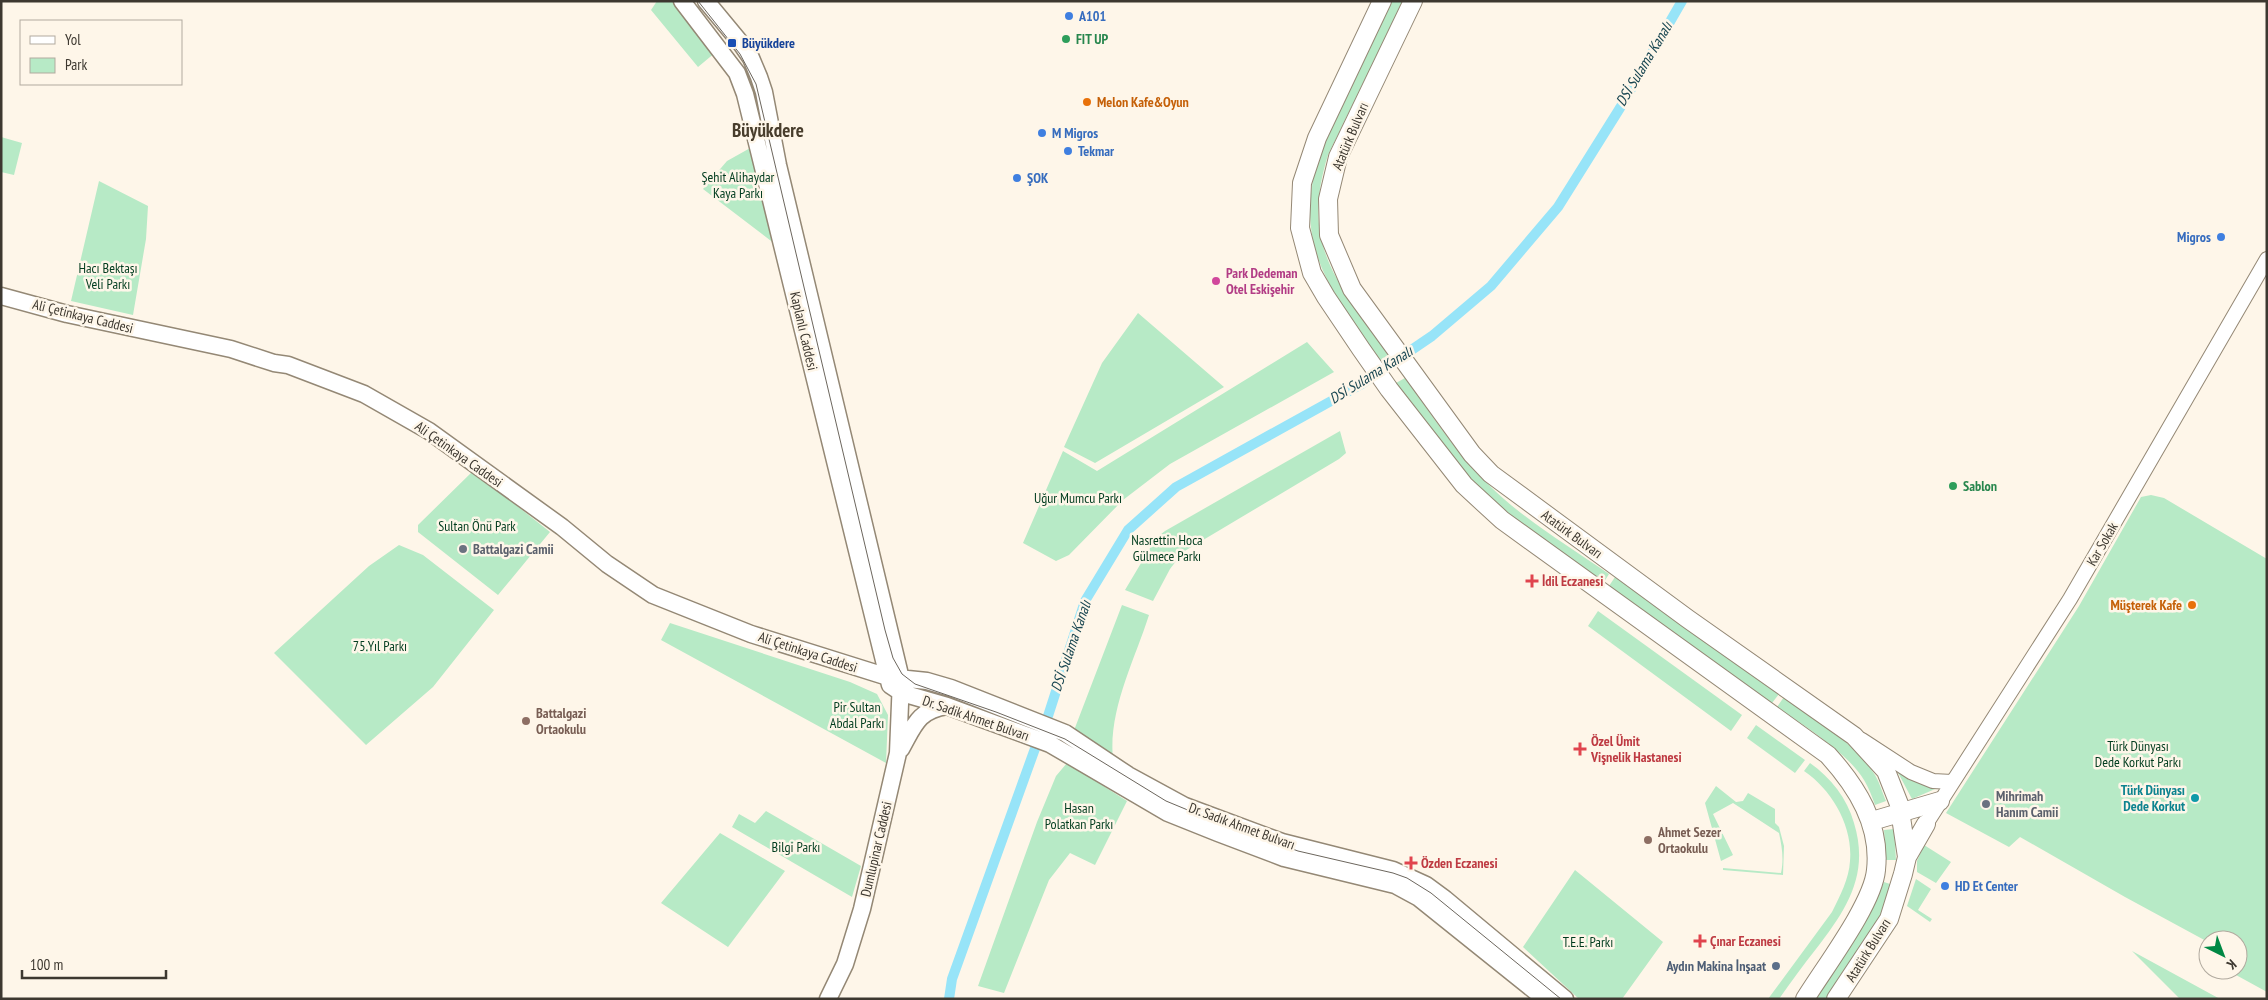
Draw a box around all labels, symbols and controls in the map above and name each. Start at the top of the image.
place label: A101 [1078,7,1106,25]
marker: A101 [1063,10,1075,22]
water label: DSİ Sulama Kanalı [1611,17,1677,109]
legend [20,20,182,85]
text: Yol [65,30,81,49]
place label: FIT UP [1076,30,1108,48]
marker: FIT UP [1060,33,1072,45]
place label: Büyükdere [742,34,795,52]
marker: Büyükdere [726,37,738,49]
text: Park [65,55,87,74]
place label: Melon Kafe&Oyun [1097,93,1189,111]
marker: Melon Kafe&Oyun [1081,96,1093,108]
street label: Atatürk Bulvarı [1328,100,1372,172]
district label: Büyükdere [732,118,804,142]
place label: M Migros [1052,124,1098,142]
marker: M Migros [1036,127,1048,139]
place label: Tekmar [1078,142,1115,160]
marker: Tekmar [1062,145,1074,157]
park label: Şehit Alihaydar Kaya Parkı [702,168,775,202]
place label: ŞOK [1027,169,1049,187]
marker: ŞOK [1011,172,1023,184]
place label: Migros [2177,228,2211,246]
marker: Migros [2215,231,2227,243]
park label: Hacı Bektaşı Veli Parkı [78,259,138,293]
place label: Park Dedeman Otel Eskişehir [1226,264,1298,298]
marker: Park Dedeman Otel Eskişehir [1210,275,1222,287]
street label: Kaplanlı Caddesi [786,290,822,372]
street label: Ali Çetinkaya Caddesi [31,295,135,337]
water label: DSİ Sulama Kanalı [1326,340,1417,408]
street label: Ali Çetinkaya Caddesi [412,417,506,491]
place label: Sablon [1963,477,1997,495]
marker: Sablon [1947,480,1959,492]
park label: Uğur Mumcu Parkı [1034,489,1122,507]
street label: Atatürk Bulvarı [1538,506,1606,562]
park label: Sultan Önü Park [438,517,516,535]
street label: Kar Sokak [2082,518,2122,569]
park label: Nasrettin Hoca Gülmece Parkı [1131,531,1203,565]
place label: Battalgazi Camii [473,540,554,558]
marker: Battalgazi Camii [457,543,469,555]
place label: İdil Eczanesi [1542,572,1603,590]
marker: İdil Eczanesi [1526,575,1538,587]
water label: DSİ Sulama Kanalı [1046,596,1096,694]
place label: Müşterek Kafe [2111,596,2182,614]
marker: Müşterek Kafe [2186,599,2198,611]
street label: Ali Çetinkaya Caddesi [756,628,860,676]
park label: 75.Yıl Parkı [353,637,407,655]
street label: Dr. Sadik Ahmet Bulvarı [920,691,1032,745]
park label: Pir Sultan Abdal Parkı [830,698,884,732]
place label: Battalgazi Ortaokulu [536,704,586,738]
marker: Battalgazi Ortaokulu [520,715,532,727]
place label: Özel Ümit Vişnelik Hastanesi [1590,732,1682,766]
park label: Türk Dünyası Dede Korkut Parkı [2095,737,2181,771]
marker: Özel Ümit Vişnelik Hastanesi [1573,742,1587,756]
place label: Türk Dünyası Dede Korkut [2121,781,2185,815]
place label: Mihrimah Hanım Camii [1996,787,2058,821]
marker: Türk Dünyası Dede Korkut [2189,792,2201,804]
street label: Dr. Sadık Ahmet Bulvarı [1186,798,1298,854]
marker: Mihrimah Hanım Camii [1980,798,1992,810]
park label: Hasan Polatkan Parkı [1045,799,1113,833]
street label: Dumlupinar Caddesi [856,800,896,898]
place label: Ahmet Sezer Ortaokulu [1657,823,1722,857]
marker: Ahmet Sezer Ortaokulu [1642,834,1654,846]
park label: Bilgi Parkı [772,838,820,856]
place label: Özden Eczanesi [1421,854,1498,872]
marker: Özden Eczanesi [1405,857,1417,869]
place label: HD Et Center [1955,877,2019,895]
marker: HD Et Center [1939,880,1951,892]
street label: Atatürk Bulvarı [1841,915,1895,985]
north arrow [2198,930,2248,980]
place label: Çınar Eczanesi [1710,932,1781,950]
park label: T.E.E. Parkı [1563,933,1613,951]
marker: Çınar Eczanesi [1694,935,1706,947]
scale bar [22,948,166,980]
text: 100 m [30,955,63,974]
text: K [2222,956,2240,974]
place label: Aydın Makina İnşaat [1665,957,1766,975]
marker: Aydın Makina İnşaat [1770,960,1782,972]

